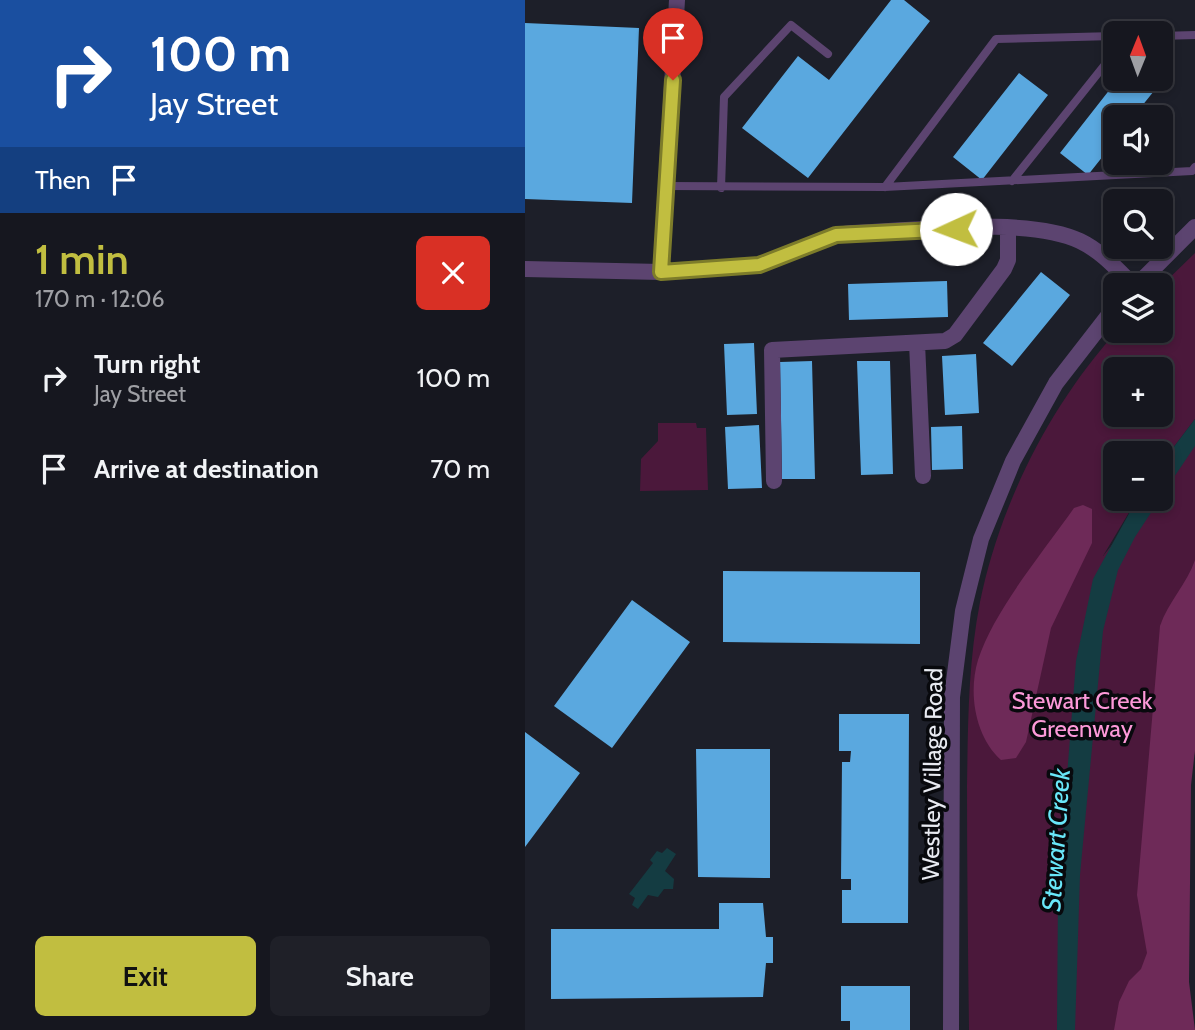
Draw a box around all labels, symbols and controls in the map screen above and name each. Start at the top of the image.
pin [643,8,703,80]
icon: arrive [654,19,692,57]
north arrow [1103,21,1173,91]
map controls [1103,21,1173,511]
text: 100 m [150,24,291,83]
icon: right [35,28,126,119]
text: Jay Street [150,84,278,123]
button: sound [1103,105,1173,175]
icon: arrive [105,161,143,199]
text: Then [35,164,91,196]
button: search [1103,189,1173,259]
position arrow [919,192,993,266]
text: 1 min [35,233,129,285]
button: close [416,236,490,310]
button: layers [1103,273,1173,343]
text: 170 m · 12:06 [35,285,165,313]
text: Turn right [94,348,200,380]
button: + [1103,357,1173,427]
icon: right [35,359,73,397]
text: 100 m [417,362,490,394]
text: Jay Street [94,380,186,408]
button: − [1103,441,1173,511]
icon: arrive [35,450,73,488]
text: Arrive at destination [94,453,319,485]
text: 70 m [430,453,490,485]
street label: Westley Village Road [916,667,948,881]
park label: Stewart Creek Greenway [1011,686,1153,743]
water label: Stewart Creek [1035,767,1077,913]
button: Exit [35,936,256,1016]
button: Share [270,936,490,1016]

